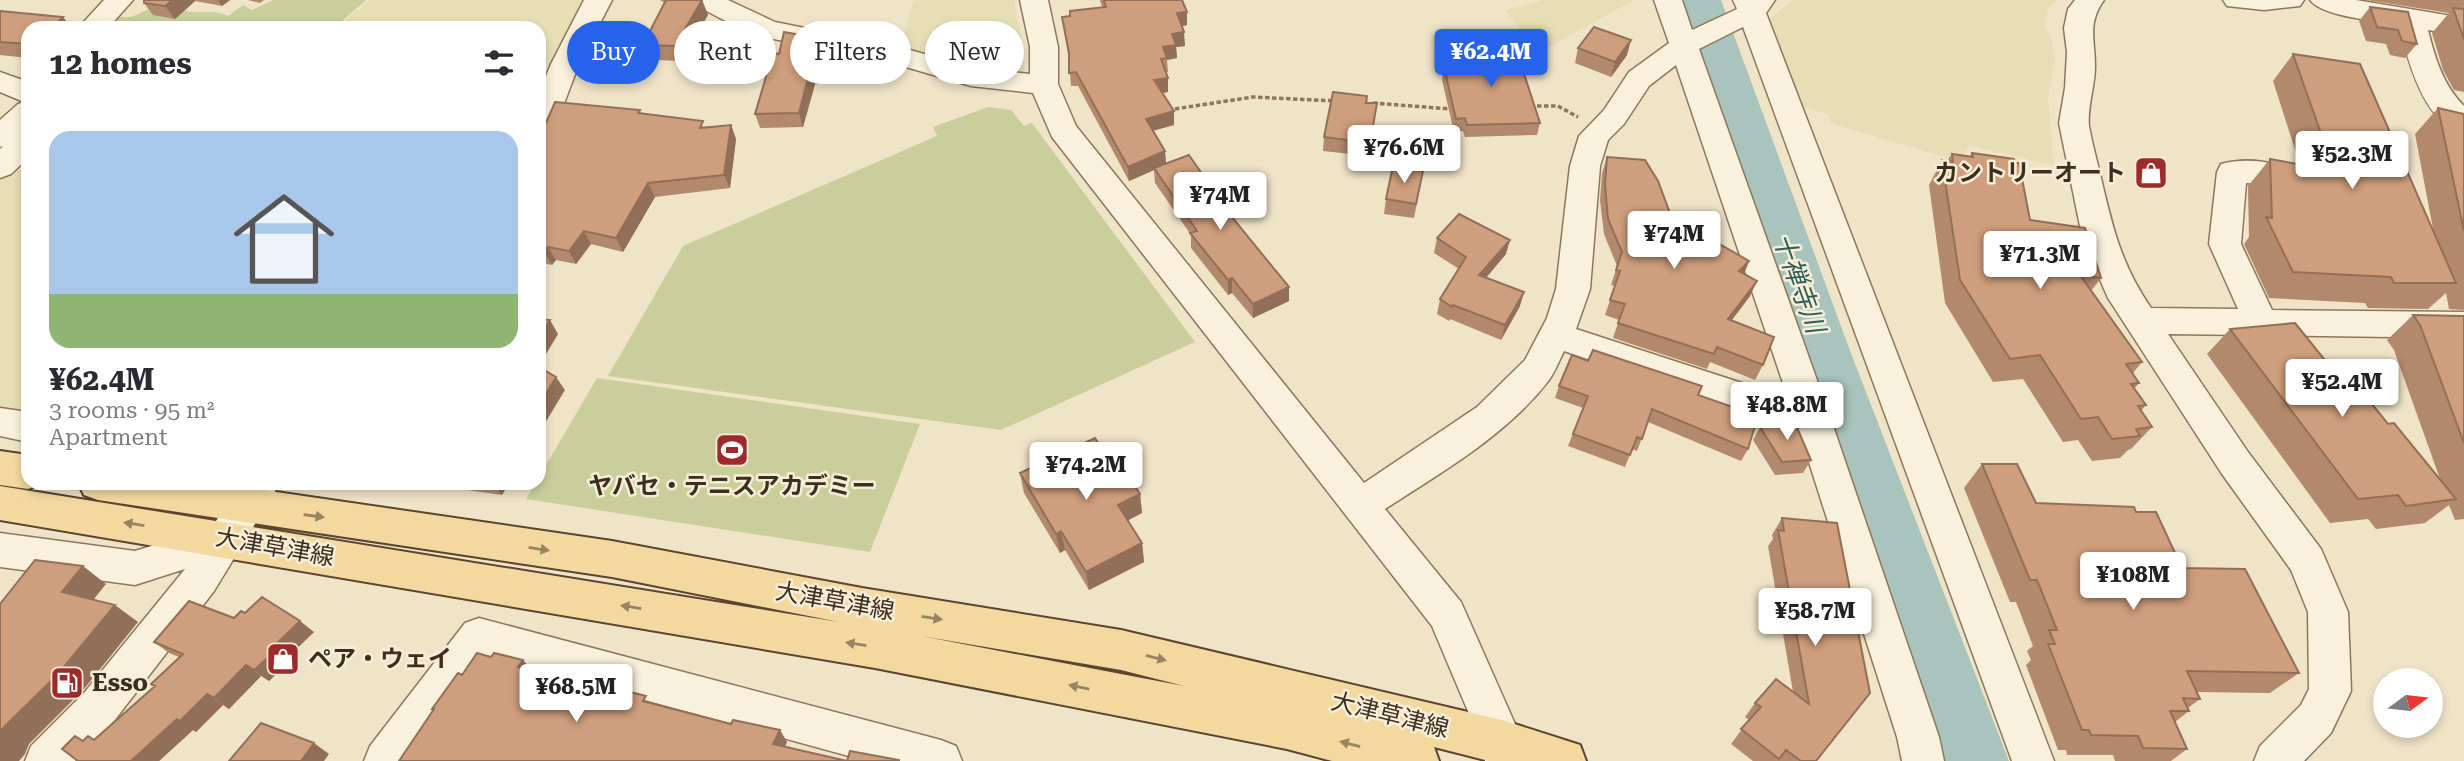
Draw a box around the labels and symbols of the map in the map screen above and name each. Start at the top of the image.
pin: ¥62.4M [1434,29,1548,89]
pin: ¥76.6M [1347,125,1461,185]
pin: ¥52.3M [2295,132,2409,191]
shop icon: カントリーオート [2132,154,2170,192]
place label: カントリーオート [1934,159,2126,187]
pin: ¥74M [1179,173,1261,232]
pin: ¥74M [1633,212,1715,271]
water label: 十禅寺川 [1767,229,1832,340]
pin: ¥71.3M [1983,232,2097,291]
pin: ¥52.4M [2285,360,2399,419]
pin: ¥48.8M [1730,382,1844,442]
sports icon: ヤバセ・テニスアカデミー [713,431,751,469]
pin: ¥74.2M [1029,442,1143,502]
place label: ヤバセ・テニスアカデミー [588,472,876,500]
one-way arrow [303,511,325,522]
one-way arrow [123,518,145,529]
street label: 大津草津線 [213,523,337,571]
one-way arrow [528,543,550,554]
pin: ¥108M [2084,552,2182,612]
street label: 大津草津線 [773,577,897,625]
pin: ¥58.7M [1758,588,1872,648]
one-way arrow [620,601,642,612]
one-way arrow [921,613,943,624]
one-way arrow [845,638,867,649]
shop icon: ペア・ウェイ [264,640,302,678]
place label: ペア・ウェイ [308,645,452,673]
one-way arrow [1145,653,1167,664]
fuel station icon: Esso [48,664,86,702]
pin: ¥68.5M [519,664,633,724]
north arrow [2373,668,2443,738]
place label: Esso [92,669,148,697]
one-way arrow [1068,681,1090,692]
street label: 大津草津線 [1328,687,1452,743]
one-way arrow [1339,738,1361,749]

